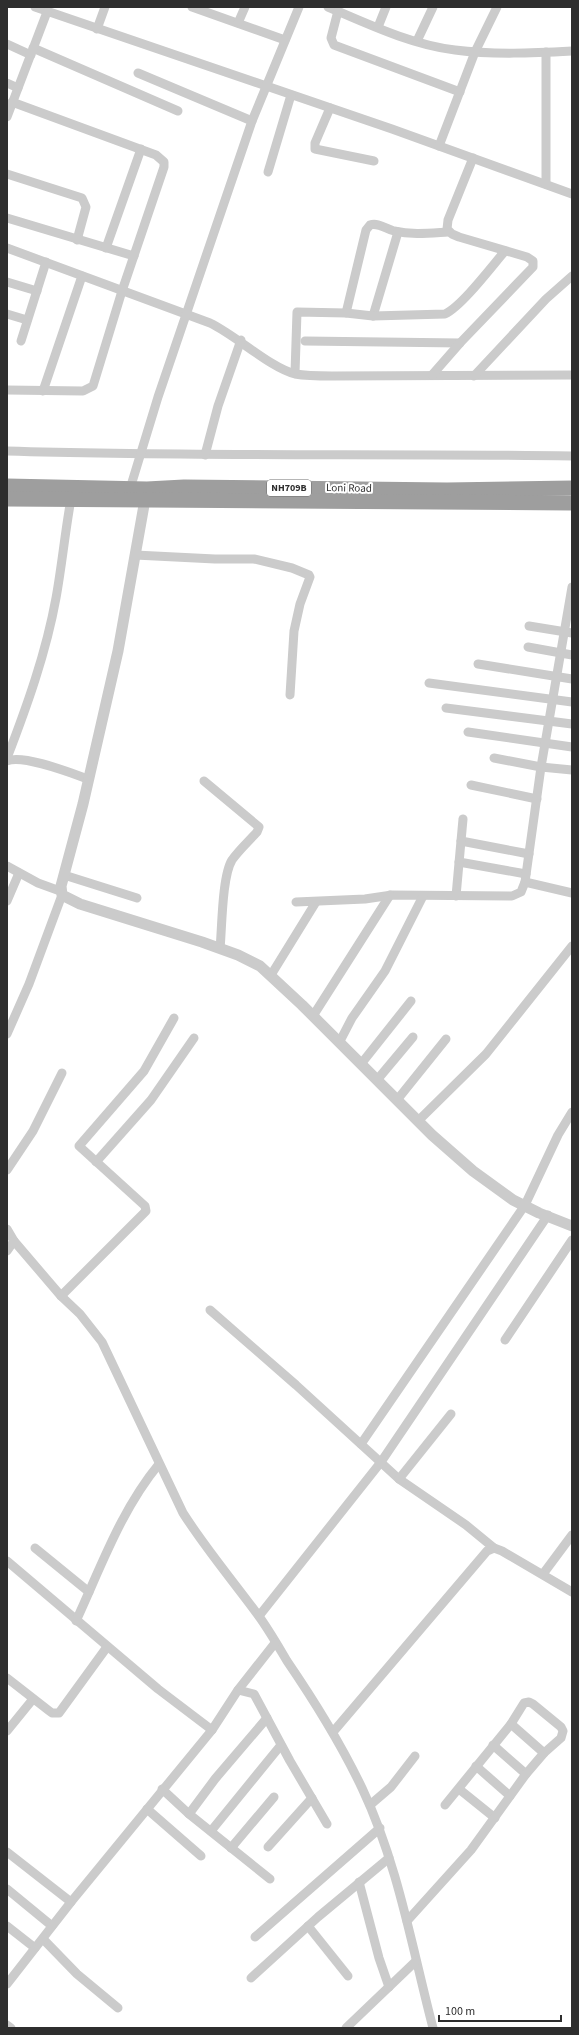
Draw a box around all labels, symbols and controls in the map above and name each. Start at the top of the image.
road number: NH709B [267,480,311,496]
street label: Loni Road [326,480,372,496]
scale bar [439,1997,561,2023]
text: 100 m [445,2003,475,2020]

